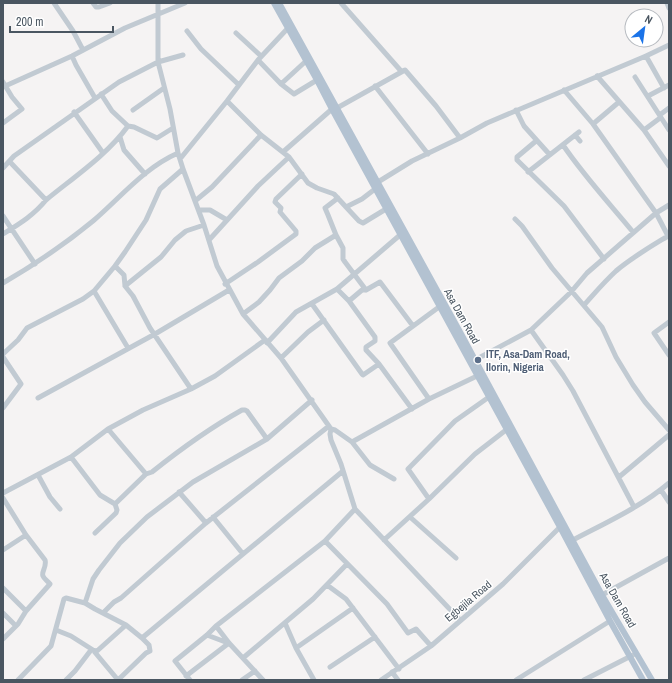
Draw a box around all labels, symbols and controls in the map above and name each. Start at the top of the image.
scale bar [10,8,113,34]
north arrow [624,8,664,48]
text: N [643,12,655,27]
text: 200 m [16,14,43,30]
street label: Asa Dam Road [441,285,483,346]
place label: ITF, Asa-Dam Road, Ilorin, Nigeria [486,347,570,374]
marker: ITF, Asa-Dam Road, Ilorin, Nigeria [473,355,483,365]
street label: Asa Dam Road [596,569,639,630]
street label: Egbejila Road [442,577,494,625]

